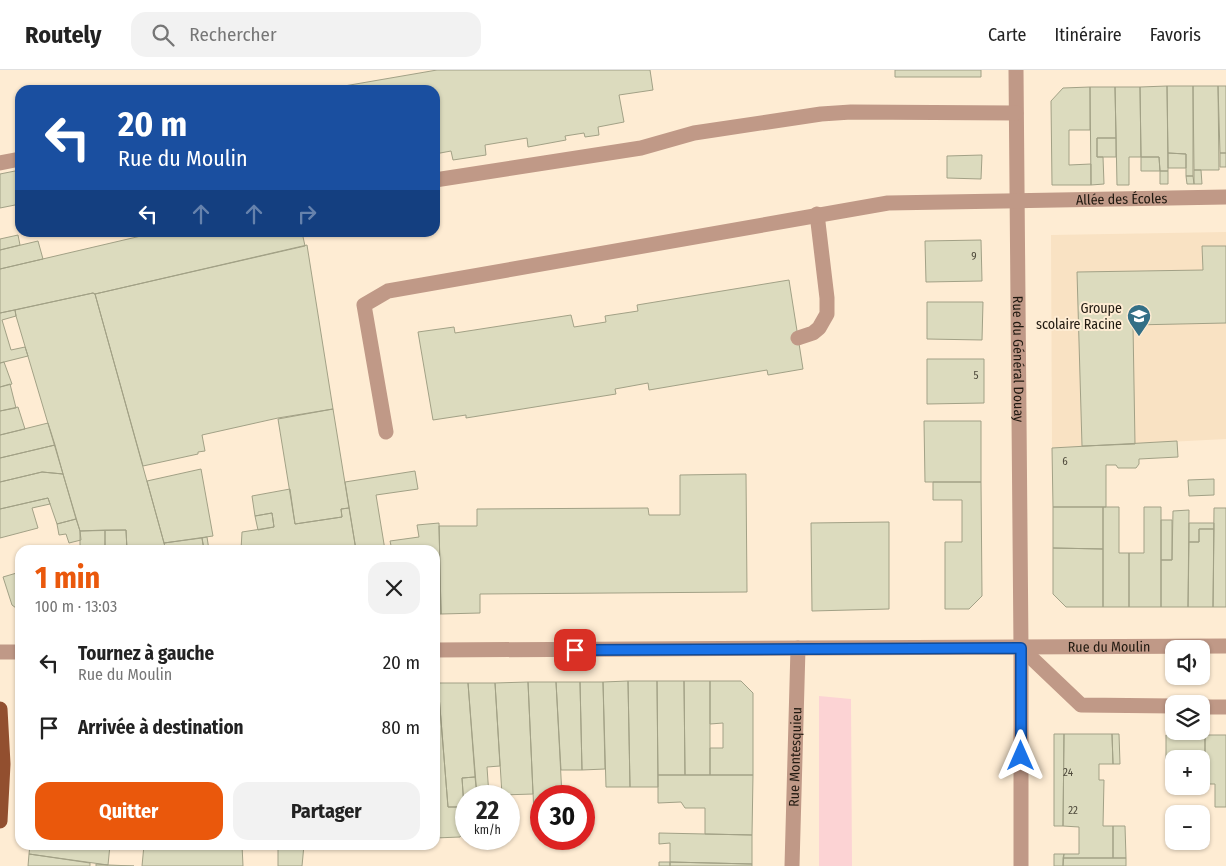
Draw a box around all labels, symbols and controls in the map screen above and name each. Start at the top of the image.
search box [131,12,481,57]
text: Routely [25,21,101,49]
icon: search [149,21,177,49]
text: Rechercher [189,23,277,46]
text: Carte [988,24,1026,46]
text: Itinéraire [1054,24,1122,46]
text: Favoris [1150,24,1201,46]
text: 20 m [118,103,187,145]
icon: left [35,105,100,170]
text: Rue du Moulin [118,145,248,172]
street label: Allée des Écoles [1076,189,1168,208]
icon: left [134,200,162,228]
icon: ahead [187,200,215,228]
icon: ahead [240,200,268,228]
icon: right [293,200,321,228]
house number: 9 [971,250,977,263]
street label: Rue du Général Douay [1009,296,1028,423]
place label: Groupe scolaire Racine [1036,300,1122,333]
school or university icon: Groupe scolaire Racine [1126,303,1152,337]
house number: 5 [973,369,979,382]
house number: 6 [1062,455,1068,468]
text: 1 min [35,560,100,596]
button: close [368,562,420,614]
text: 100 m · 13:03 [35,597,117,616]
pin [554,629,596,671]
icon: arrive [561,636,589,664]
street label: Rue du Moulin [1068,638,1150,655]
map controls [1165,640,1210,850]
button: sound [1165,640,1210,685]
text: Tournez à gauche [78,642,214,665]
icon: left [35,649,63,677]
text: 20 m [383,651,420,674]
text: Rue du Moulin [78,665,172,684]
button: layers [1165,695,1210,740]
street label: Rue Montesquieu [785,707,805,807]
icon: arrive [35,714,63,742]
text: Arrivée à destination [78,716,244,739]
text: 80 m [382,716,420,739]
position arrow [994,729,1046,781]
button: + [1165,750,1210,795]
house number: 24 [1063,766,1074,779]
button: Quitter [35,782,223,840]
button: Partager [233,782,420,840]
speed limit sign: 30 [530,785,595,850]
text: 22 [476,796,499,826]
house number: 22 [1068,804,1078,817]
button: − [1165,805,1210,850]
text: km/h [474,823,501,837]

